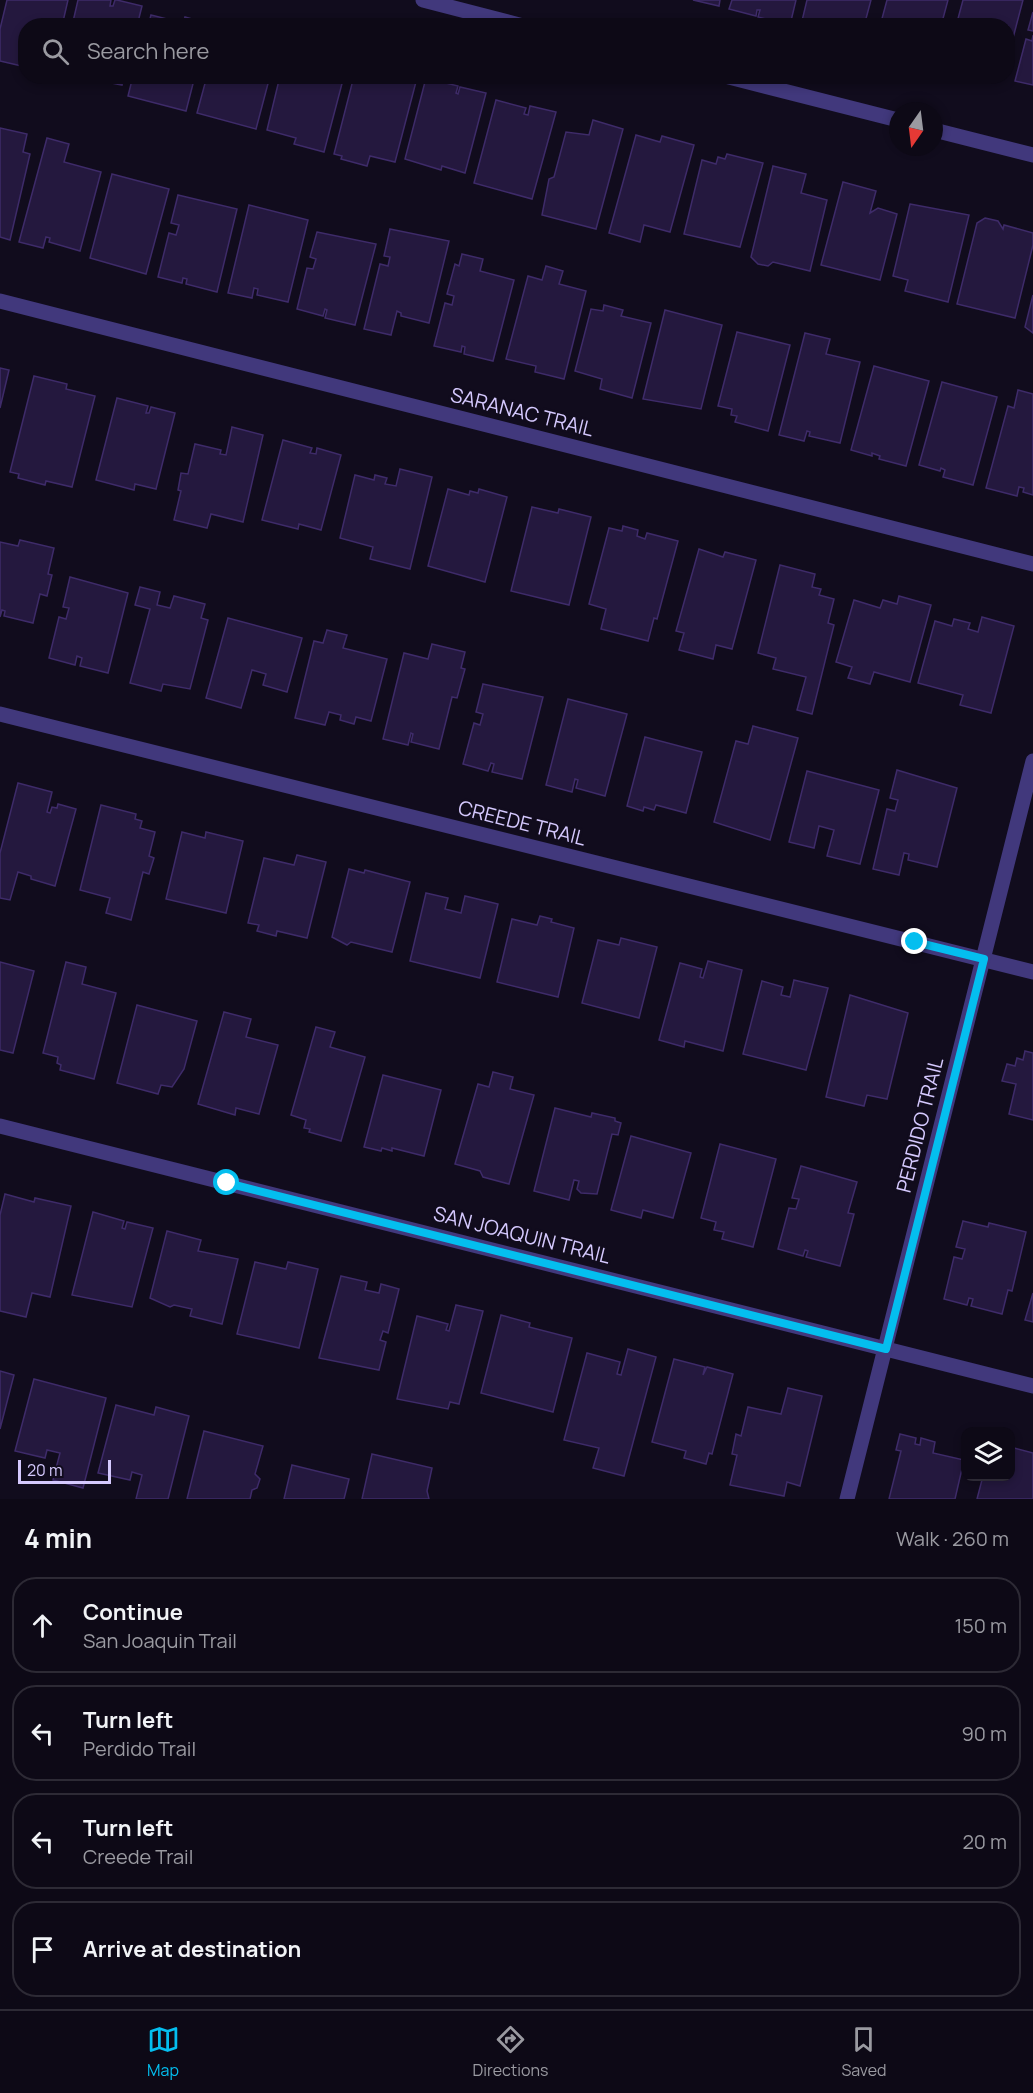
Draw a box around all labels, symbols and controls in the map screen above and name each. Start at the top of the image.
search box [18,18,1015,84]
icon: search [39,35,72,68]
text: Search here [87,36,209,66]
north arrow [889,102,943,156]
street label: SARANAC TRAIL [448,381,597,442]
street label: CREEDE TRAIL [455,794,589,851]
route end [901,928,927,954]
street label: PERDIDO TRAIL [890,1055,949,1195]
route start [213,1169,239,1195]
street label: SAN JOAQUIN TRAIL [431,1199,613,1270]
map controls [961,1427,1015,1481]
button: layers [961,1427,1015,1481]
scale bar [18,1457,111,1484]
text: 20 m [27,1459,63,1481]
text: 4 min [24,1520,92,1556]
text: Walk · 260 m [896,1525,1009,1552]
text: Continue [83,1597,183,1627]
icon: ahead [26,1609,59,1642]
text: 150 m [954,1612,1007,1639]
text: San Joaquin Trail [83,1627,237,1654]
text: Turn left [83,1705,173,1735]
icon: left [26,1717,59,1750]
text: 90 m [961,1720,1007,1747]
text: Perdido Trail [83,1735,196,1762]
text: Turn left [83,1813,173,1843]
icon: left [26,1825,59,1858]
text: 20 m [962,1828,1007,1855]
text: Creede Trail [83,1843,193,1870]
icon: arrive [26,1933,59,1966]
text: Arrive at destination [83,1934,301,1964]
tab: Map [147,2023,180,2081]
tab: Directions [473,2023,548,2081]
tab: Saved [841,2023,886,2081]

